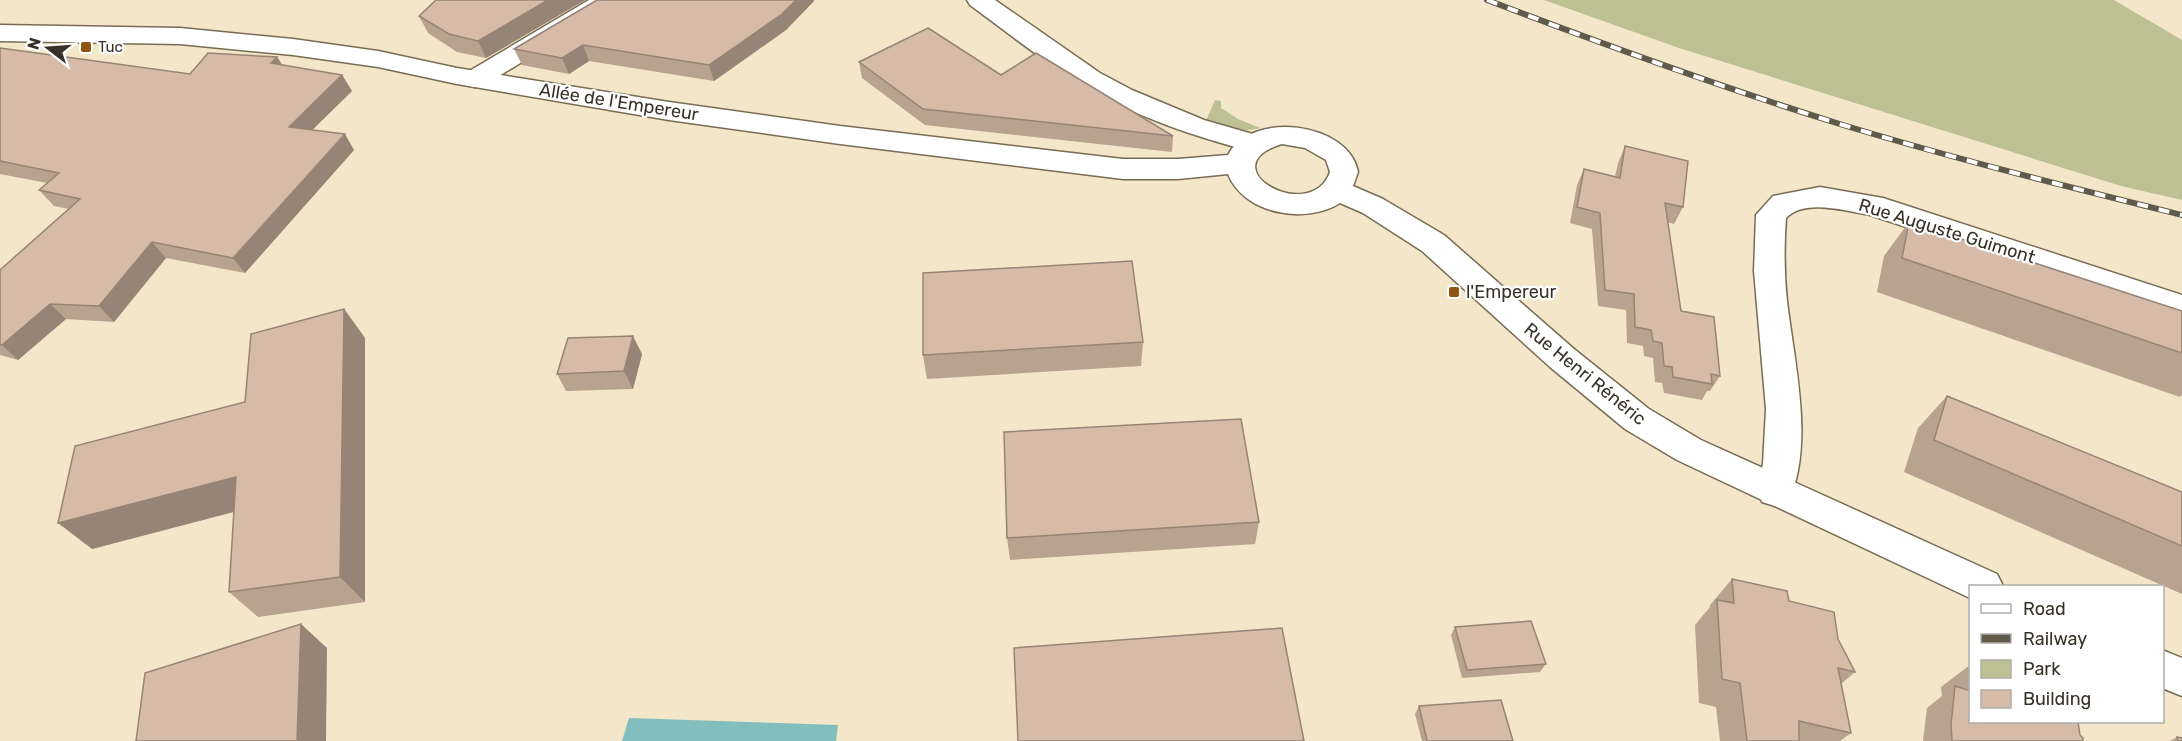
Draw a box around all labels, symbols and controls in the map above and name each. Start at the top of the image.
north arrow [18,18,78,78]
text: N [23,35,45,52]
place label: Tuc [98,38,123,56]
marker: Tuc [79,40,93,54]
street label: Allée de l'Empereur [538,79,700,125]
street label: Rue Auguste Guimont [1856,194,2038,268]
place label: l'Empereur [1466,281,1557,303]
marker: l'Empereur [1447,285,1461,299]
street label: Rue Henri Rénéric [1520,318,1650,430]
legend [1969,585,2164,723]
text: Road [2023,598,2066,620]
text: Railway [2023,628,2087,650]
text: Park [2023,658,2061,680]
text: Building [2023,688,2091,710]

